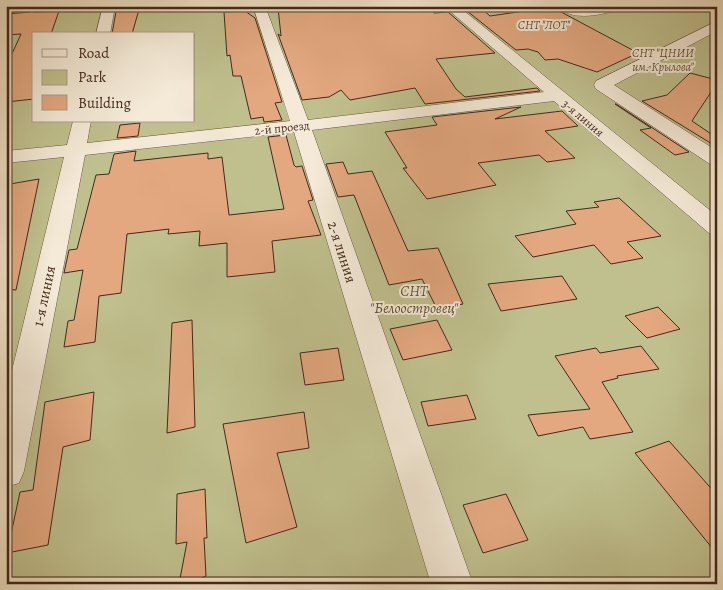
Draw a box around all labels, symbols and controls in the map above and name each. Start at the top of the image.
park label: СНТ "ЛОТ" [518,17,571,33]
legend [32,32,195,122]
text: Road [78,43,110,63]
park label: СНТ "ЦНИИ им. Крылова" [632,45,694,75]
text: Park [78,67,107,87]
text: Building [78,93,131,113]
street label: 3-я линия [559,96,608,140]
street label: 2-й проезд [254,117,310,139]
street label: 2-я линия [323,219,361,285]
street label: 1-я линия [28,264,60,328]
park label: СНТ "Белоостровец" [370,281,459,318]

